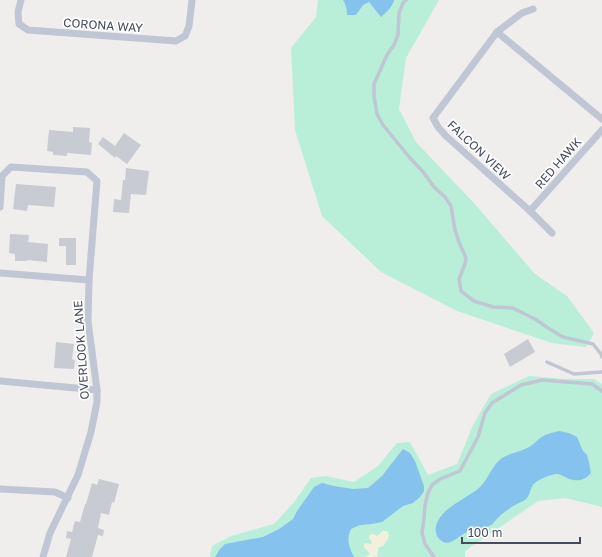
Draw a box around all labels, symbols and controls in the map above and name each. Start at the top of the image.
street label: CORONA WAY [63,15,144,35]
street label: FALCON VIEW [444,117,514,183]
street label: RED HAWK [532,134,584,192]
street label: OVERLOOK LANE [70,300,92,400]
scale bar [462,519,580,545]
text: 100 m [468,525,502,540]

